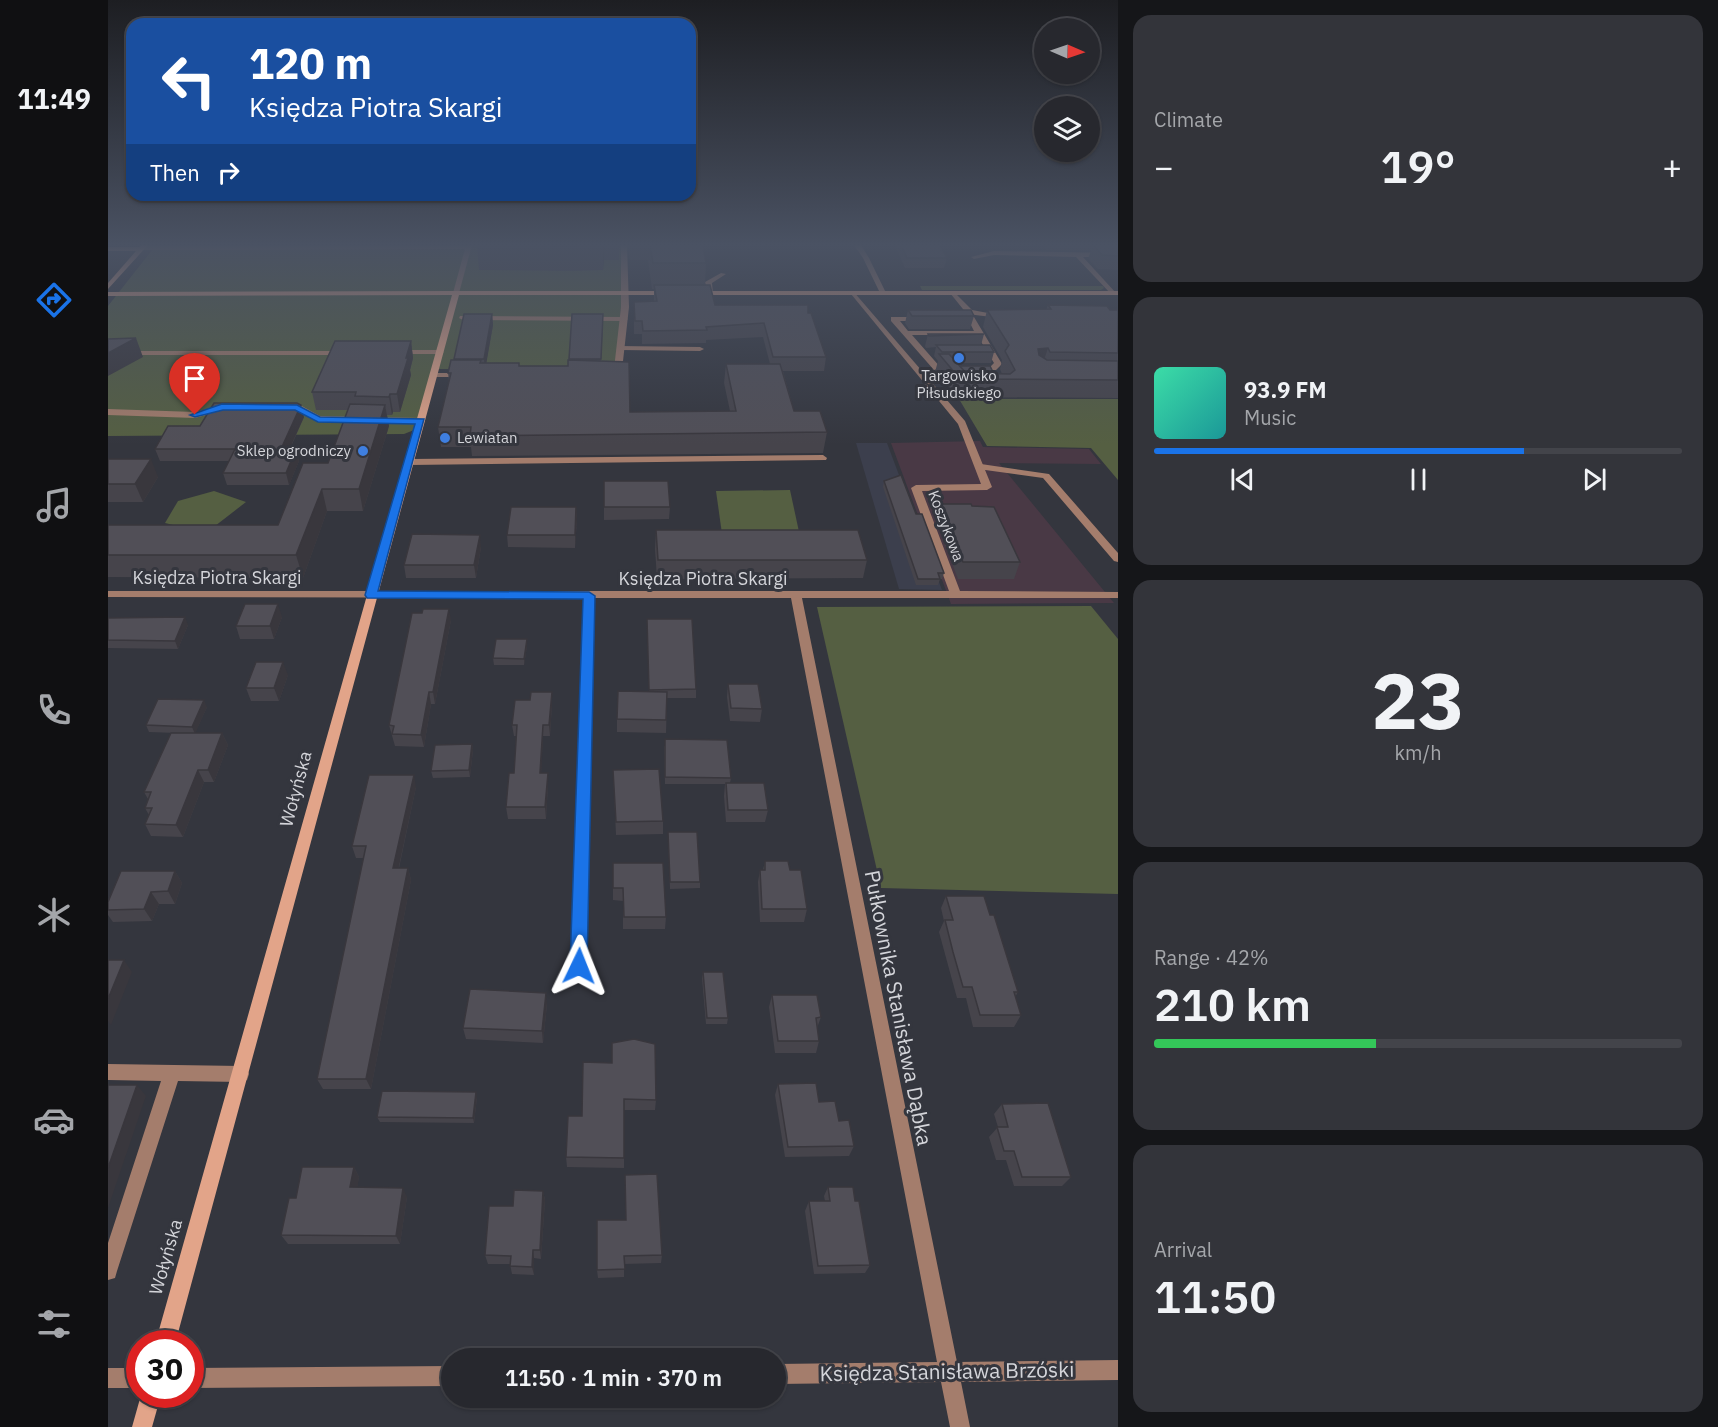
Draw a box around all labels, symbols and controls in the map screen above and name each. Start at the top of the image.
north arrow [1034,18,1100,84]
map controls [1034,18,1100,162]
text: 120 m [249,36,372,91]
icon: left [150,42,228,120]
text: 11:49 [17,81,91,116]
text: Księdza Piotra Skargi [249,89,503,124]
button: layers [1034,96,1100,162]
text: Climate [1154,106,1223,133]
text: 19° [1380,137,1456,195]
text: − [1154,145,1174,188]
text: + [1662,145,1682,188]
icon: right [212,156,245,189]
text: Then [150,158,200,187]
icon: directions [33,279,75,321]
marker: Targowisko Piłsudskiego [952,351,966,365]
pin [169,353,220,415]
icon: arrive [178,362,211,395]
place label: Targowisko Piłsudskiego [917,366,1001,402]
text: 93.9 FM [1244,375,1327,404]
text: Music [1244,404,1296,431]
place label: Lewiatan [457,428,518,447]
marker: Lewiatan [438,431,452,445]
place label: Sklep ogrodniczy [237,441,352,460]
marker: Sklep ogrodniczy [356,444,370,458]
icon: previous [1226,463,1259,496]
icon: pause [1402,463,1435,496]
icon: next [1578,463,1611,496]
icon: music [33,484,75,526]
street label: Koszykowa [924,488,969,564]
street label: Księdza Piotra Skargi [132,566,302,589]
street label: Księdza Piotra Skargi [618,567,788,590]
text: 23 [1371,649,1465,750]
icon: phone [33,689,75,731]
text: km/h [1394,739,1442,766]
street label: Wołyńska [274,748,317,829]
street label: Pułkownika Stanisława Dąbka [859,868,939,1148]
icon: climate [33,894,75,936]
position arrow [547,934,611,998]
text: Range · 42% [1154,944,1269,971]
text: 210 km [1154,975,1311,1033]
icon: car [33,1099,75,1141]
street label: Wołyńska [144,1216,187,1297]
text: Arrival [1154,1236,1212,1263]
text: 11:50 [1154,1267,1276,1325]
icon: filters [33,1303,75,1345]
speed limit sign: 30 [126,1330,204,1408]
street label: Księdza Stanisława Brzóski [819,1355,1075,1387]
text: 11:50 · 1 min · 370 m [505,1363,722,1392]

